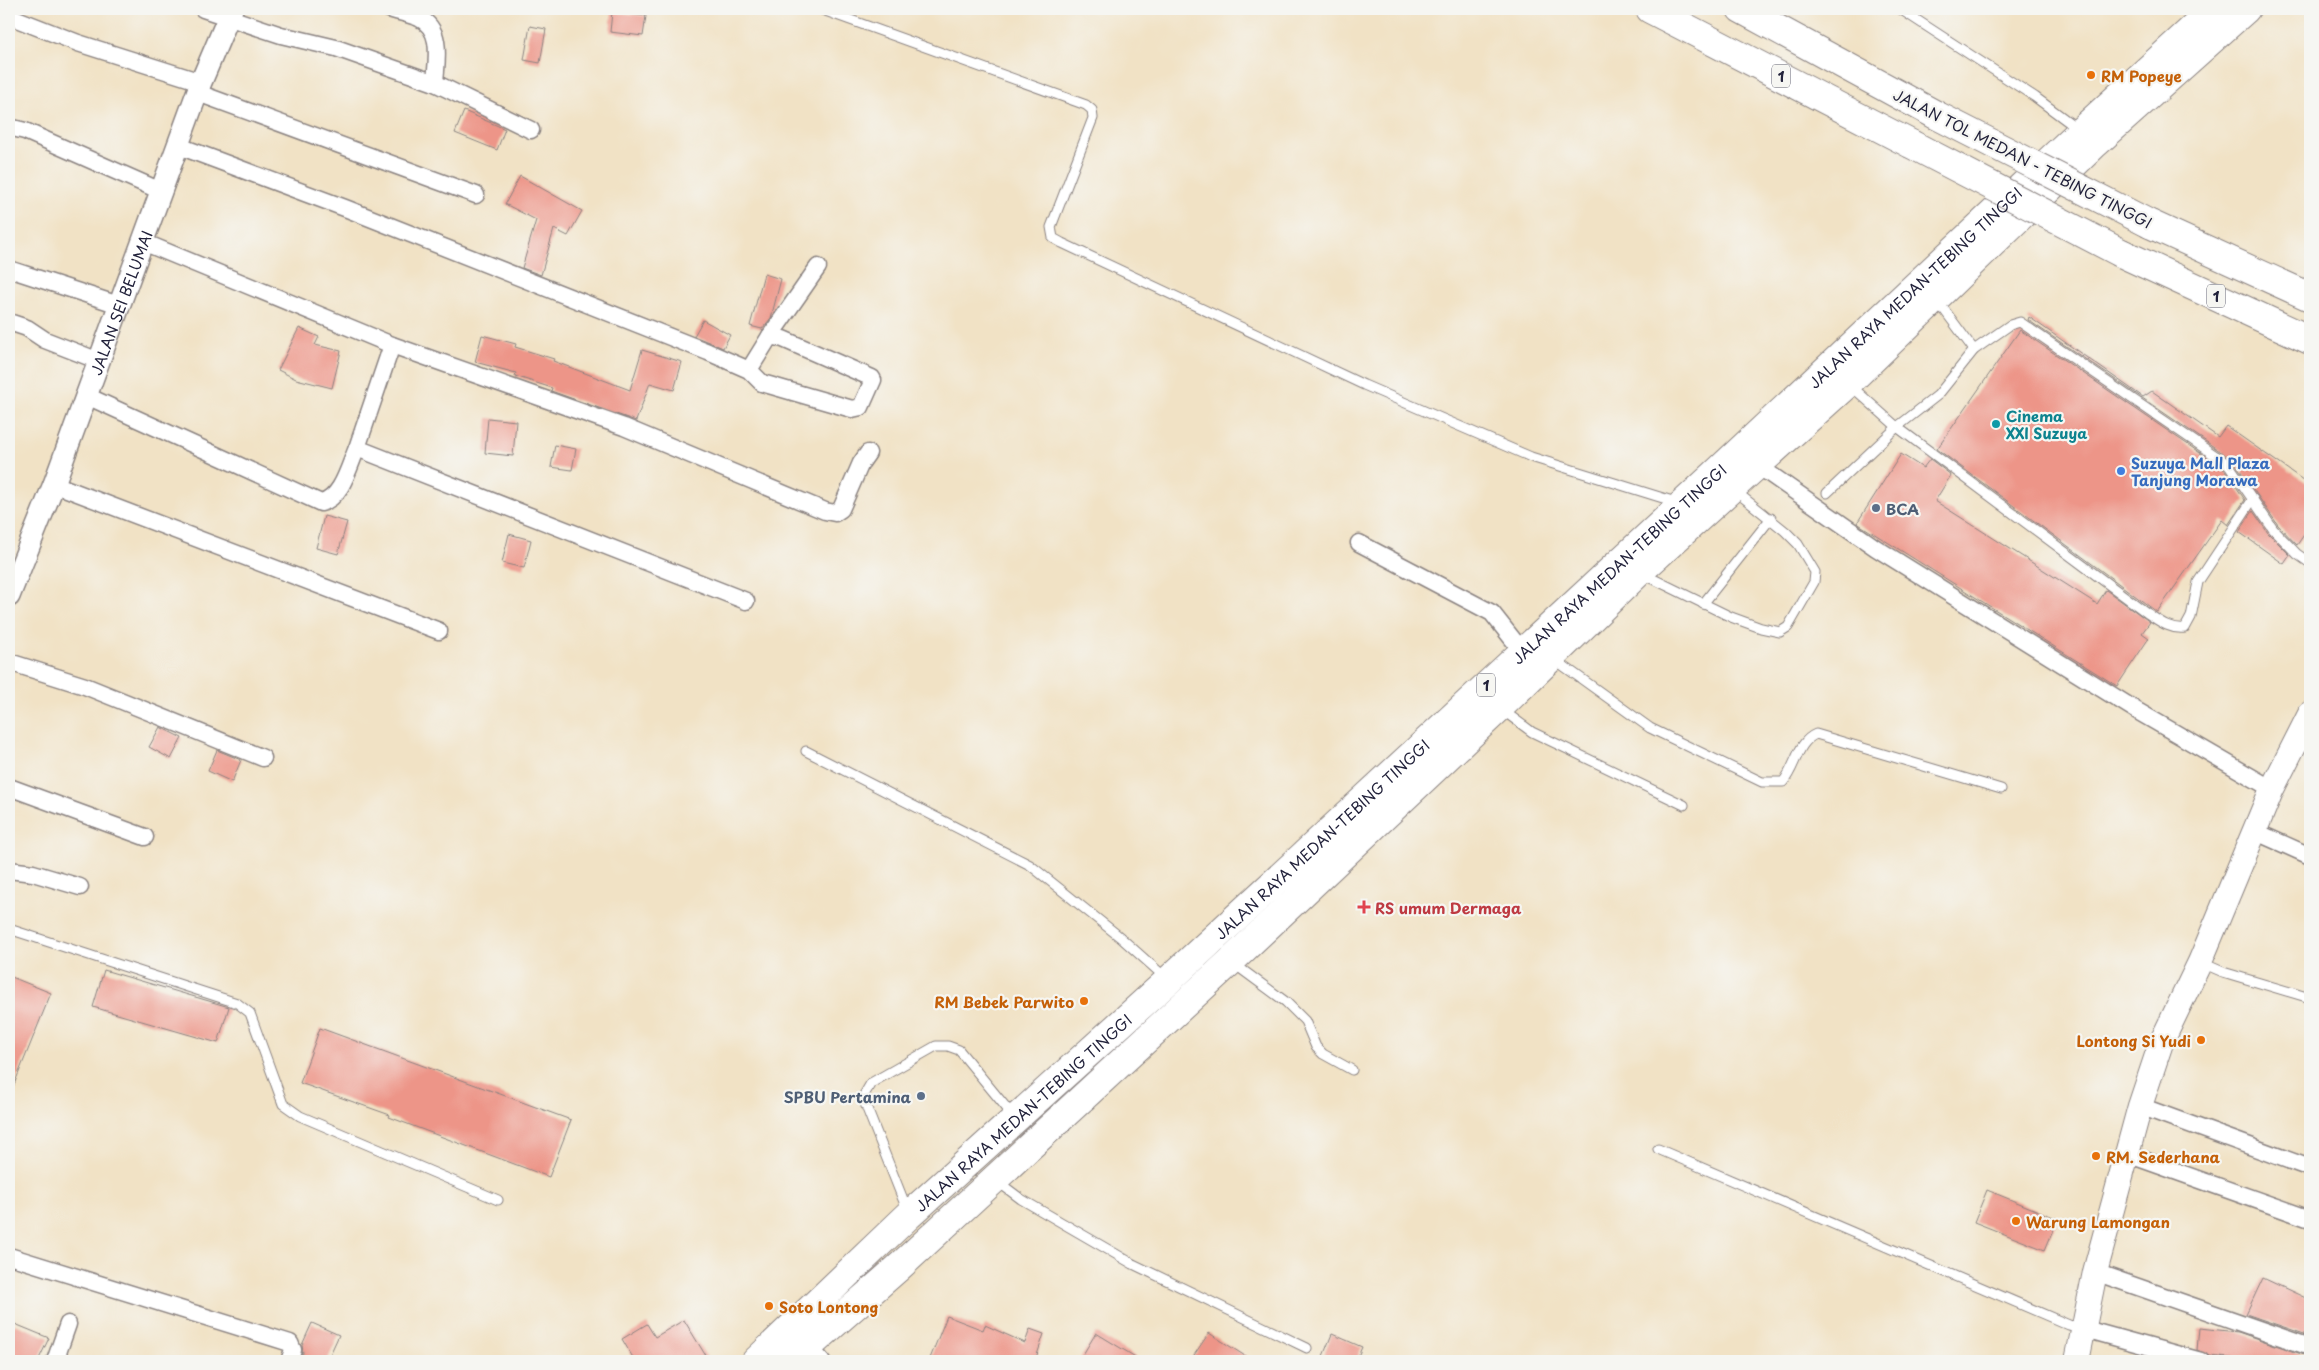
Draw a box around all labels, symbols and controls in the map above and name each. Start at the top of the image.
road number: 1 [1772,64,1790,88]
place label: RM Popeye [2101,64,2182,87]
marker: RM Popeye [2085,69,2097,81]
street label: JALAN TOL MEDAN - TEBING TINGGI [1889,82,2157,234]
street label: JALAN RAYA MEDAN-TEBING TINGGI [1803,181,2027,393]
street label: JALAN SEI BELUMAI [83,227,157,378]
road number: 1 [2207,284,2225,308]
place label: Cinema XXI Suzuya [2006,404,2087,444]
marker: Cinema XXI Suzuya [1990,418,2002,430]
place label: Suzuya Mall Plaza Tanjung Morawa [2131,451,2270,491]
street label: JALAN RAYA MEDAN-TEBING TINGGI [1506,458,1731,669]
marker: Suzuya Mall Plaza Tanjung Morawa [2115,465,2127,477]
place label: BCA [1886,497,1919,520]
marker: BCA [1870,502,1882,514]
road number: 1 [1477,674,1495,696]
street label: JALAN RAYA MEDAN-TEBING TINGGI [1209,733,1434,944]
place label: RS umum Dermaga [1375,896,1522,919]
marker: RS umum Dermaga [1357,900,1371,914]
place label: RM Bebek Parwito [934,990,1074,1013]
marker: RM Bebek Parwito [1078,995,1090,1007]
street label: JALAN RAYA MEDAN-TEBING TINGGI [909,1008,1137,1216]
place label: Lontong Si Yudi [2076,1029,2191,1052]
marker: Lontong Si Yudi [2195,1034,2207,1046]
place label: SPBU Pertamina [784,1085,912,1108]
marker: SPBU Pertamina [915,1090,927,1102]
place label: RM. Sederhana [2106,1145,2221,1168]
marker: RM. Sederhana [2090,1150,2102,1162]
place label: Warung Lamongan [2026,1210,2170,1233]
marker: Warung Lamongan [2010,1215,2022,1227]
place label: Soto Lontong [779,1295,878,1318]
marker: Soto Lontong [763,1300,775,1312]

